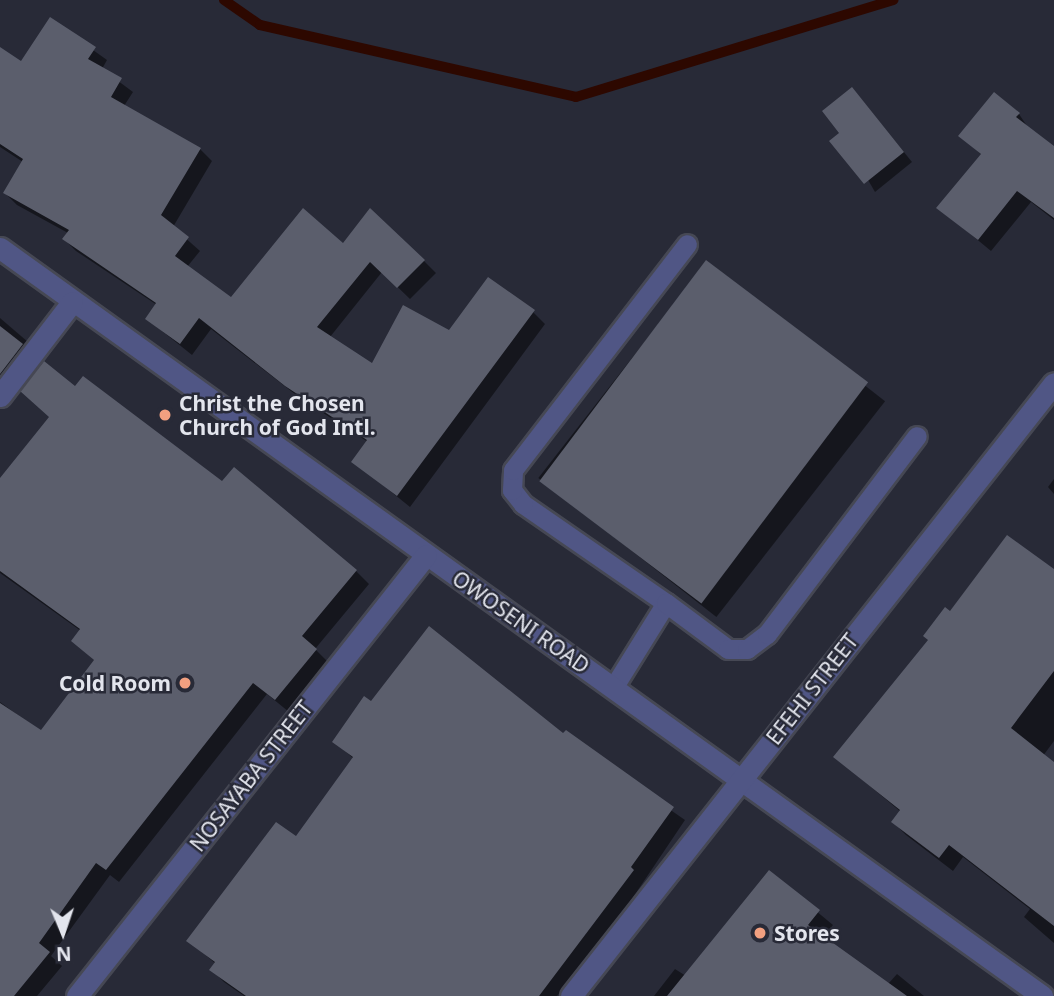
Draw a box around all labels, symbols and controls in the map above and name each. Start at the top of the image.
place label: Christ the Chosen Church of God Intl. [179,390,376,440]
marker: Christ the Chosen Church of God Intl. [157,407,173,423]
street label: OWOSENI ROAD [448,565,594,679]
street label: EFEHI STREET [761,629,863,749]
place label: Cold Room [59,670,171,696]
marker: Cold Room [177,675,193,691]
street label: NOSAYABA STREET [184,696,318,856]
north arrow [28,898,98,968]
place label: Stores [774,920,840,946]
marker: Stores [752,925,768,941]
text: N [56,941,72,967]

